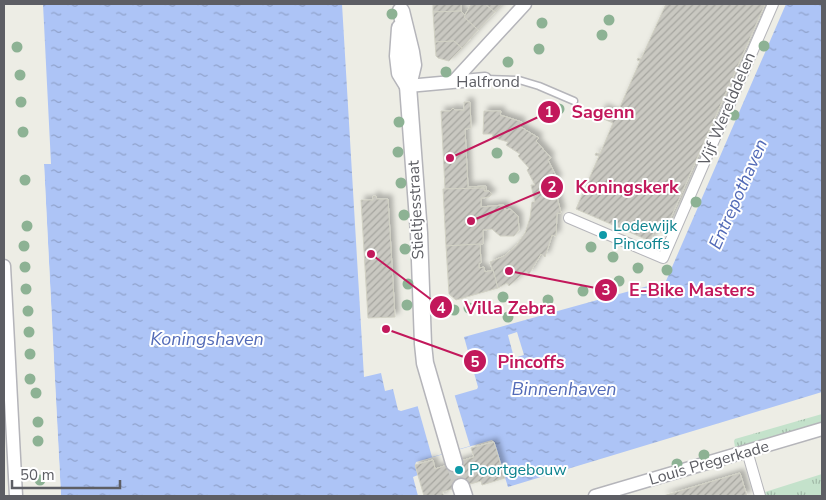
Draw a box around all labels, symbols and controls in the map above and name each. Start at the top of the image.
street label: Vijf Werelddelen [693,49,761,170]
street label: Halfrond [456,71,520,93]
callout: Sagenn [537,95,645,128]
text: Sagenn [572,100,634,124]
text: 1 [544,102,554,122]
water label: Entrepothaven [703,135,773,253]
street label: Stieltjesstraat [402,159,430,260]
callout: Koningskerk [540,170,688,203]
text: Koningskerk [575,175,679,199]
text: 2 [547,177,557,197]
place label: Lodewijk Pincoffs [613,215,678,255]
marker: Lodewijk Pincoffs [597,229,609,241]
callout: E-Bike Masters [594,273,765,306]
text: E-Bike Masters [629,278,755,302]
text: 3 [601,280,611,300]
callout: Villa Zebra [429,291,565,324]
text: Villa Zebra [463,296,556,320]
text: 4 [436,298,446,318]
water label: Koningshaven [150,327,264,351]
callout: Pincoffs [463,345,575,378]
text: Pincoffs [498,350,565,374]
text: 5 [470,352,480,372]
water label: Binnenhaven [511,377,617,401]
street label: Louis Pregerkade [646,435,772,491]
scale bar [12,458,120,490]
place label: Poortgebouw [469,459,567,481]
marker: Poortgebouw [453,464,465,476]
text: 50 m [20,465,55,485]

